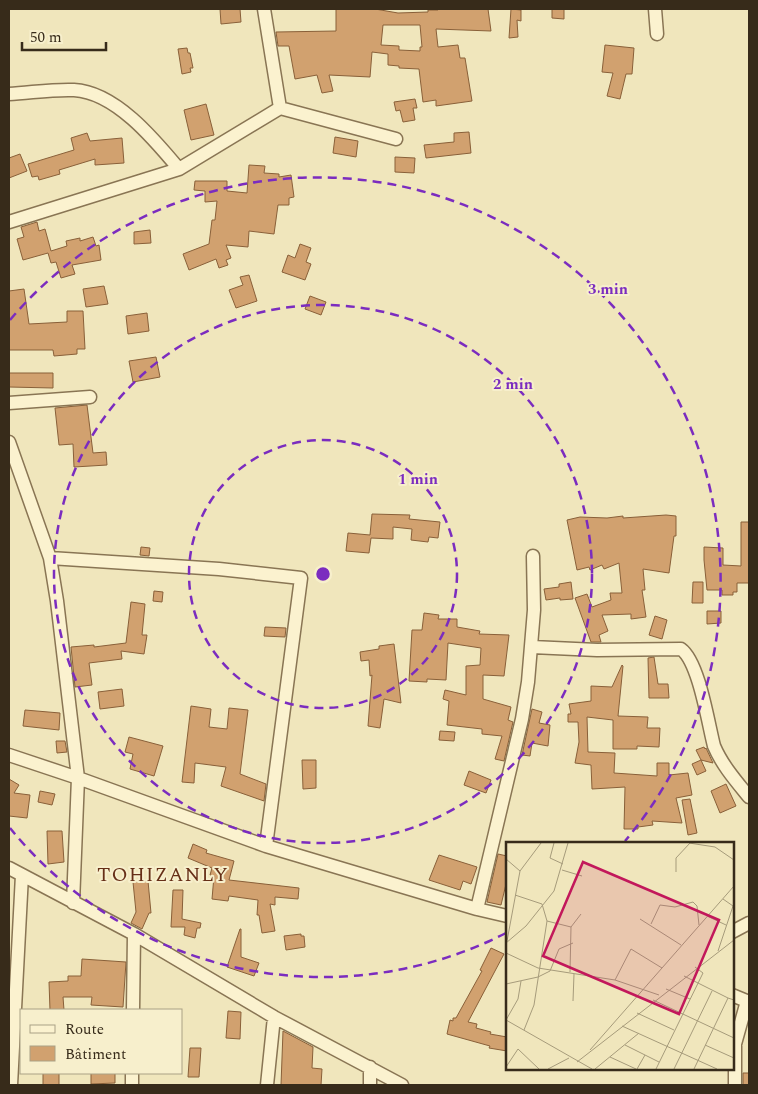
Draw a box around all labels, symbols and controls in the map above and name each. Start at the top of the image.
scale bar [22,20,106,52]
text: 50 m [30,26,62,49]
text: 3 min [588,278,628,301]
text: 2 min [493,373,533,396]
text: 1 min [398,468,438,491]
centre of rings [314,565,332,583]
inset map [506,842,733,1069]
district label: TOHIZANLY [97,860,229,890]
legend [20,1009,182,1074]
text: Route [65,1018,104,1041]
text: Bâtiment [65,1043,126,1066]

